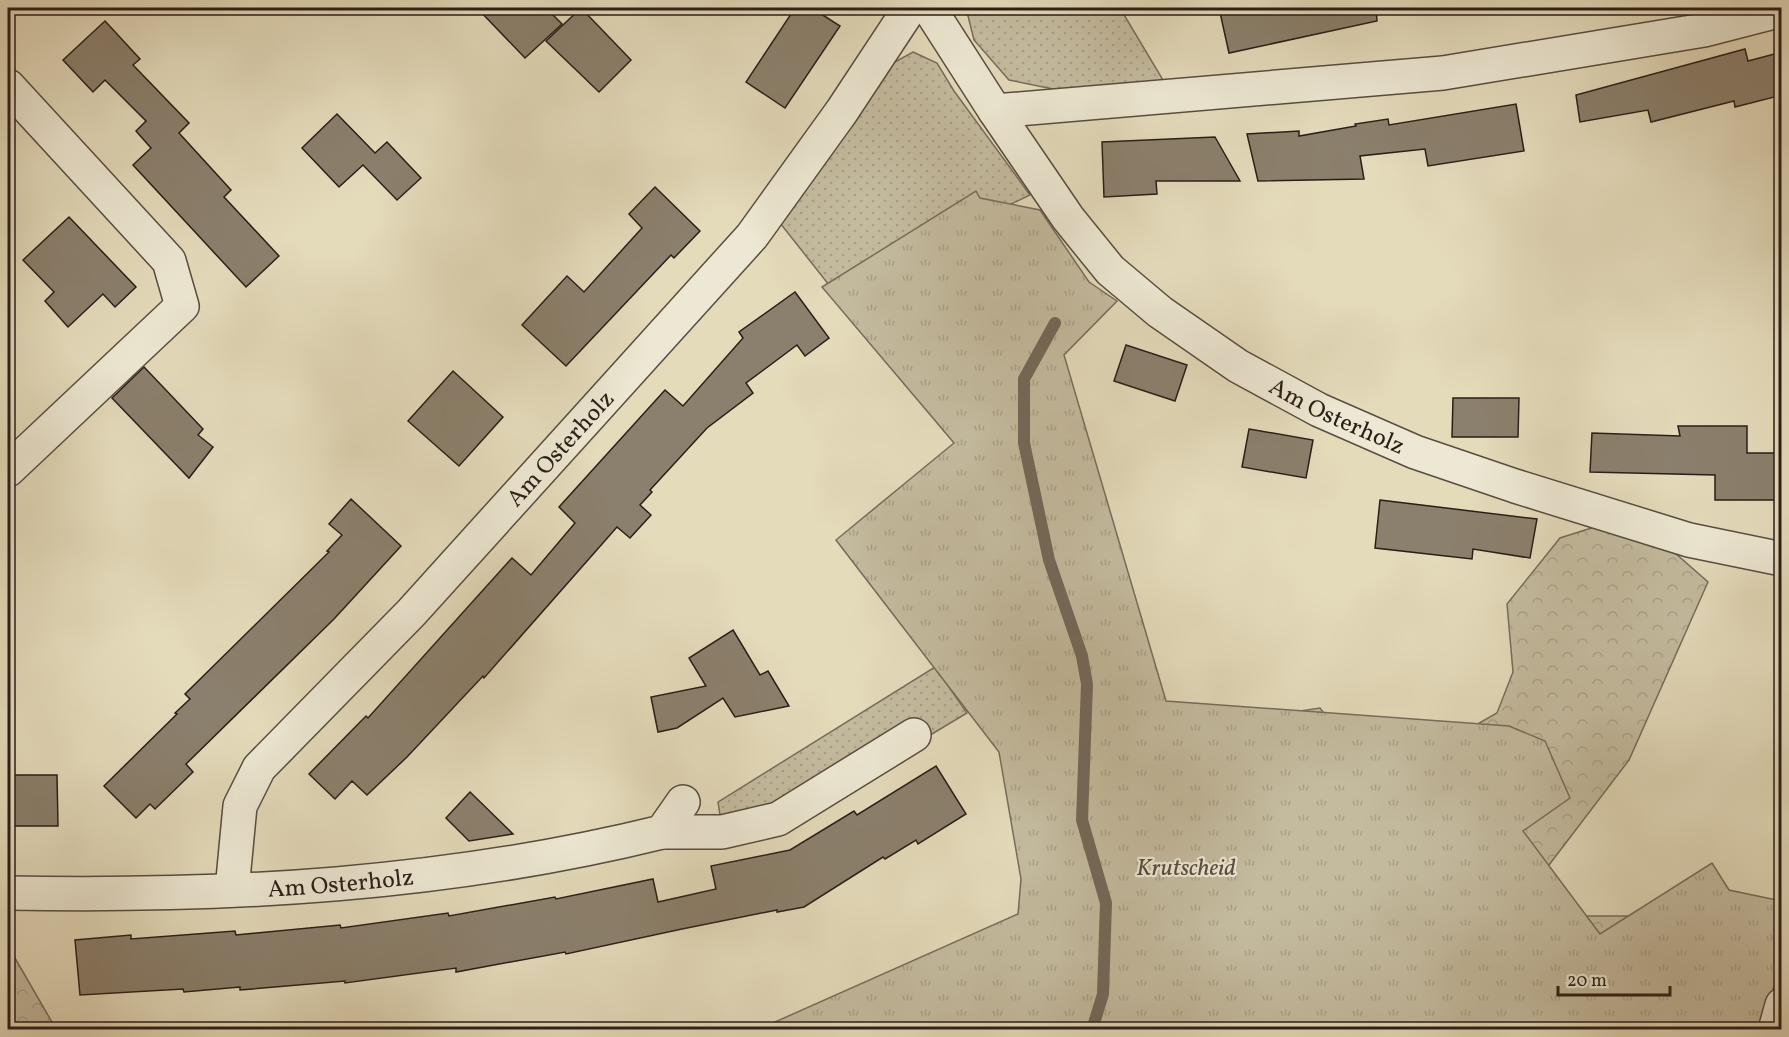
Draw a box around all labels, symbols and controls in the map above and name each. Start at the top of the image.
street label: Am Osterholz [1262,371,1409,464]
street label: Am Osterholz [500,384,623,515]
park label: Krutscheid [1136,852,1236,886]
street label: Am Osterholz [267,861,416,908]
scale bar [1558,959,1670,997]
text: 20 m [1567,969,1607,994]

